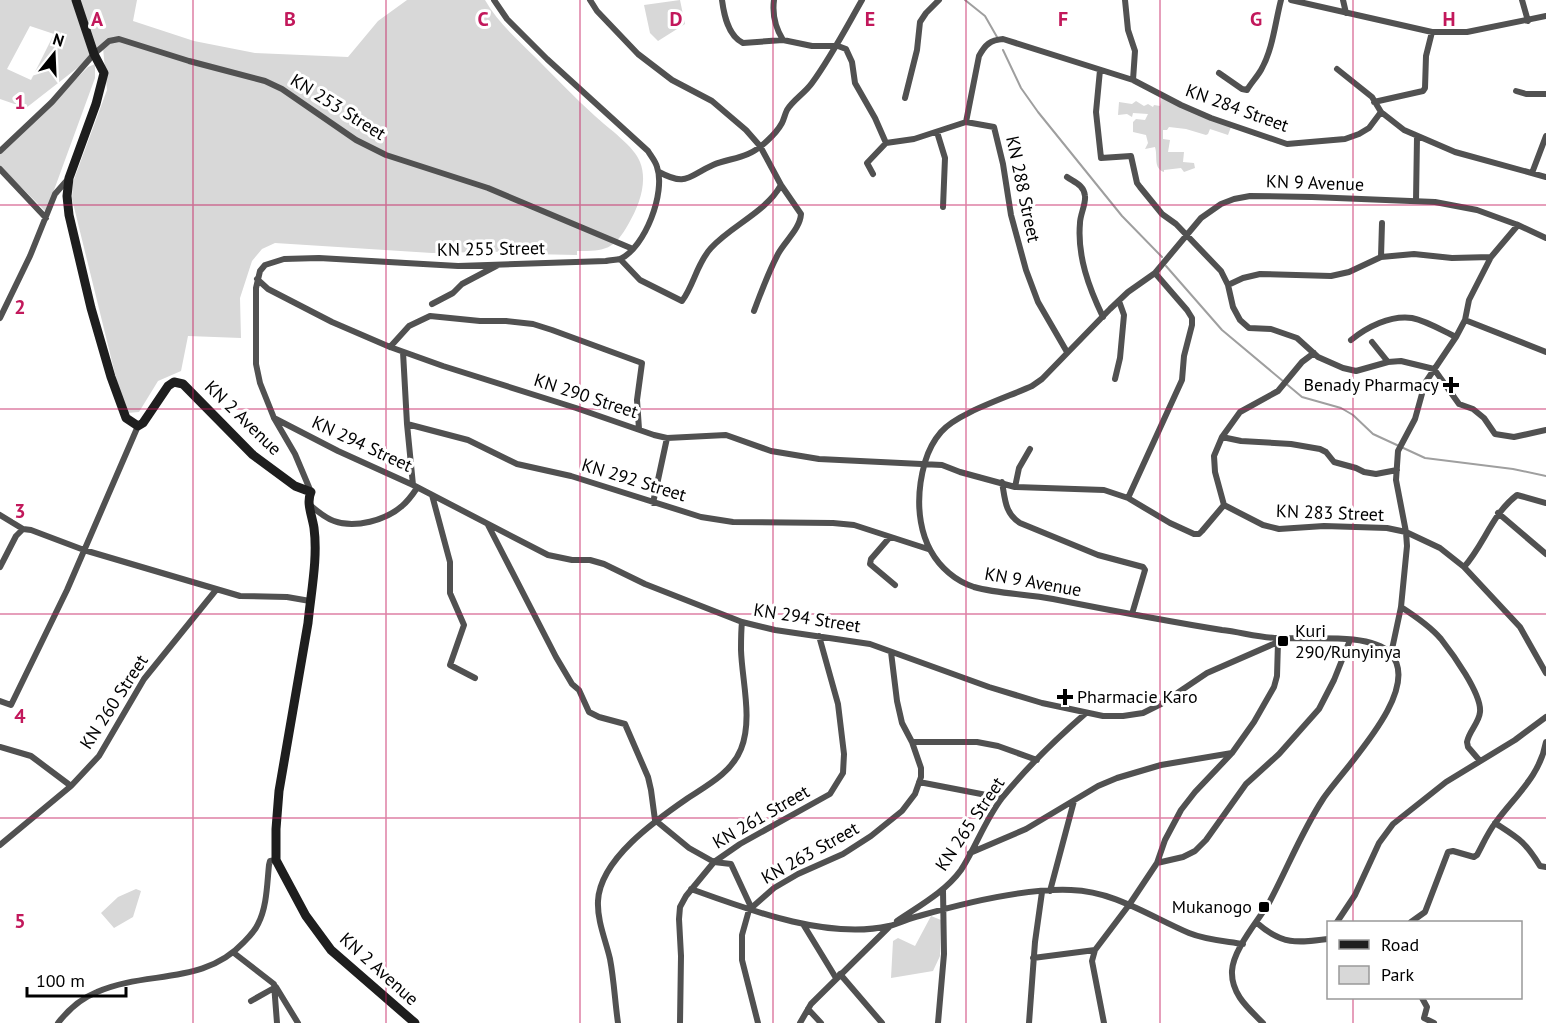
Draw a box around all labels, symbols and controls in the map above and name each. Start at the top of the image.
text: A [91,6,104,32]
text: B [284,6,296,32]
text: C [477,6,489,32]
text: D [670,6,683,32]
text: E [865,6,875,32]
text: F [1058,6,1068,32]
text: G [1250,6,1262,32]
text: H [1442,6,1456,32]
north arrow [24,24,84,84]
text: N [51,29,67,51]
street label: KN 253 Street [286,68,390,145]
street label: KN 284 Street [1182,78,1292,137]
text: 1 [14,89,26,115]
street label: KN 288 Street [1001,134,1046,244]
street label: KN 9 Avenue [1266,169,1364,196]
street label: KN 255 Street [437,236,545,261]
text: 2 [14,294,26,320]
street label: KN 290 Street [531,368,641,423]
place label: Benady Pharmacy [1304,373,1440,396]
street label: KN 2 Avenue [200,375,287,460]
marker: Benady Pharmacy [1444,378,1458,392]
street label: KN 294 Street [308,410,416,477]
street label: KN 292 Street [579,453,689,506]
text: 3 [14,498,26,524]
street label: KN 283 Street [1276,499,1384,526]
street label: KN 9 Avenue [983,562,1083,601]
street label: KN 294 Street [752,598,862,637]
place label: Kuri 290/Runyinya [1295,619,1401,663]
marker: Kuri 290/Runyinya [1276,634,1290,648]
street label: KN 260 Street [74,650,153,753]
place label: Pharmacie Karo [1077,685,1198,708]
marker: Pharmacie Karo [1058,690,1072,704]
text: 4 [14,703,26,729]
street label: KN 265 Street [930,772,1009,875]
street label: KN 261 Street [708,780,813,854]
street label: KN 263 Street [757,816,863,889]
place label: Mukanogo [1172,895,1252,918]
marker: Mukanogo [1257,900,1271,914]
text: 5 [14,908,26,934]
legend [1327,921,1522,999]
street label: KN 2 Avenue [335,927,424,1010]
text: Road [1381,933,1419,956]
scale bar [27,960,126,998]
text: Park [1381,963,1414,986]
text: 100 m [36,969,85,992]

